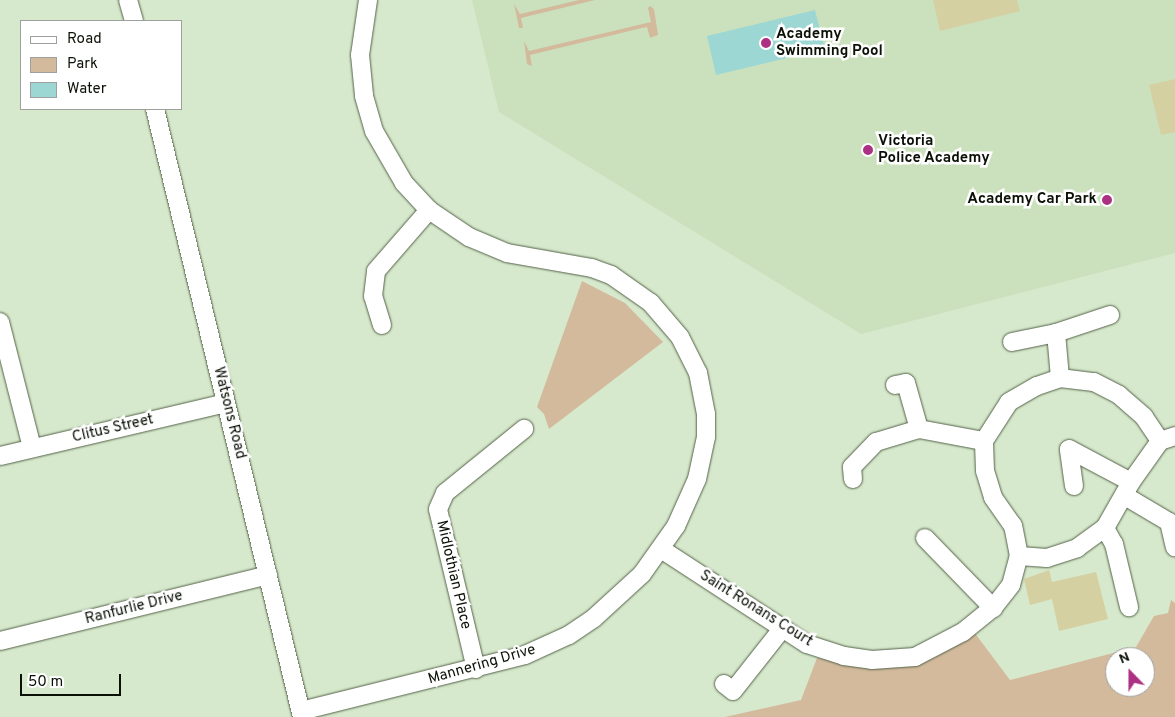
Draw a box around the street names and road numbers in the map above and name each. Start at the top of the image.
street label: Watsons Road [209,365,249,461]
street label: Clitus Street [71,411,155,447]
street label: Midlothian Place [432,519,474,631]
street label: Saint Ronans Court [696,567,816,651]
street label: Ranfurlie Drive [83,587,185,629]
street label: Mannering Drive [426,641,538,689]

